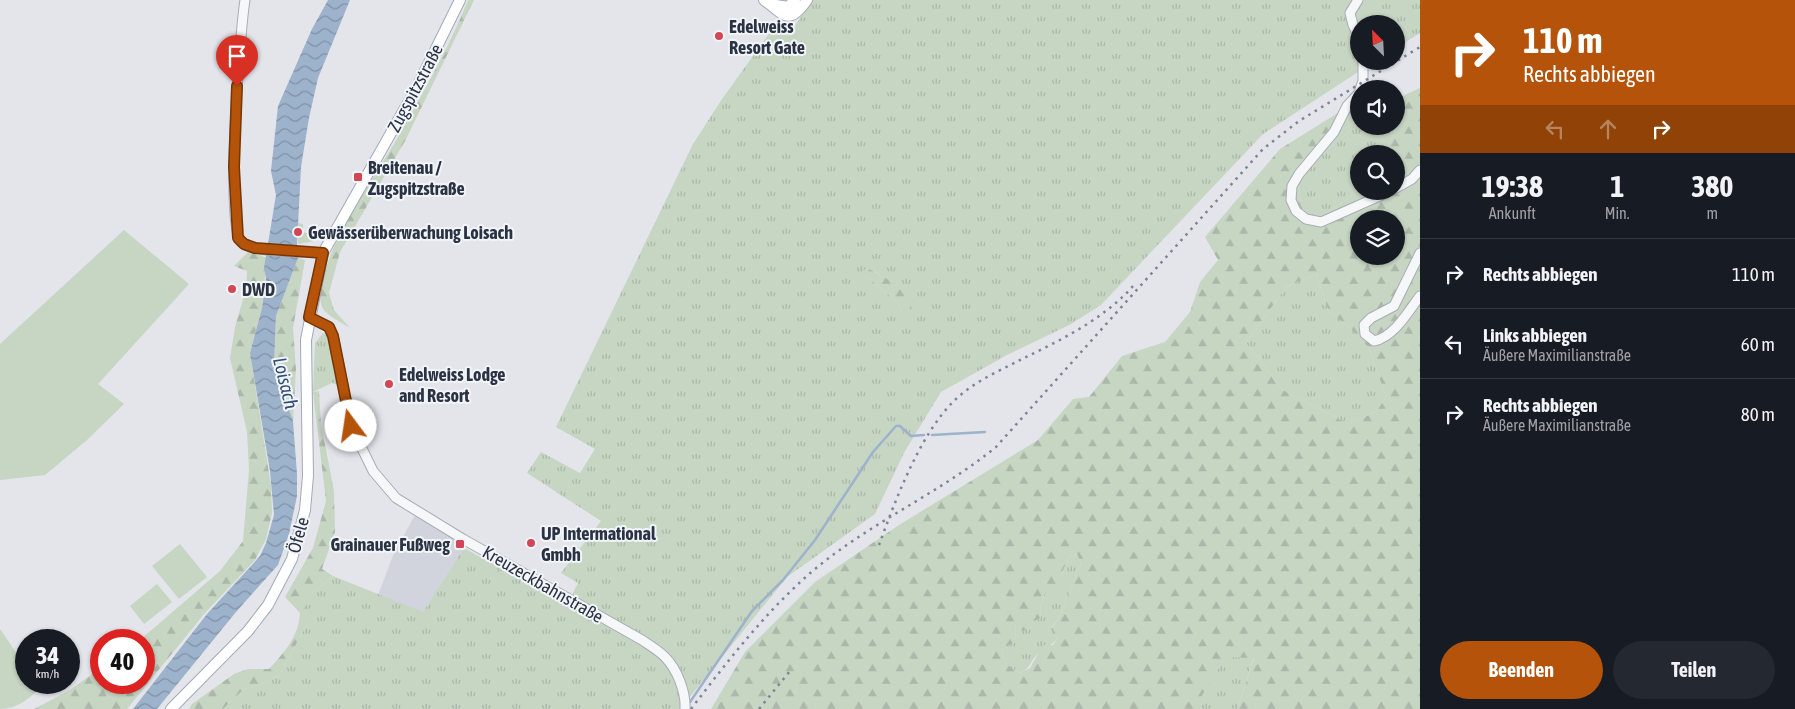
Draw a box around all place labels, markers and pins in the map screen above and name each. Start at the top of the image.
place label: Edelweiss Resort Gate [729,16,805,58]
marker: Edelweiss Resort Gate [713,30,725,42]
pin [216,35,258,86]
place label: Breitenau / Zugspitzstraße [368,157,465,199]
marker: Breitenau / Zugspitzstraße [352,171,364,183]
place label: Gewässerüberwachung Loisach [308,222,513,243]
marker: Gewässerüberwachung Loisach [292,226,304,238]
place label: DWD [242,279,275,300]
marker: DWD [226,283,238,295]
place label: Edelweiss Lodge and Resort [399,364,506,406]
marker: Edelweiss Lodge and Resort [383,378,395,390]
place label: UP Intermational Gmbh [541,523,656,565]
place label: Grainauer Fußweg [331,534,450,555]
marker: UP Intermational Gmbh [525,537,537,549]
marker: Grainauer Fußweg [454,538,466,550]

